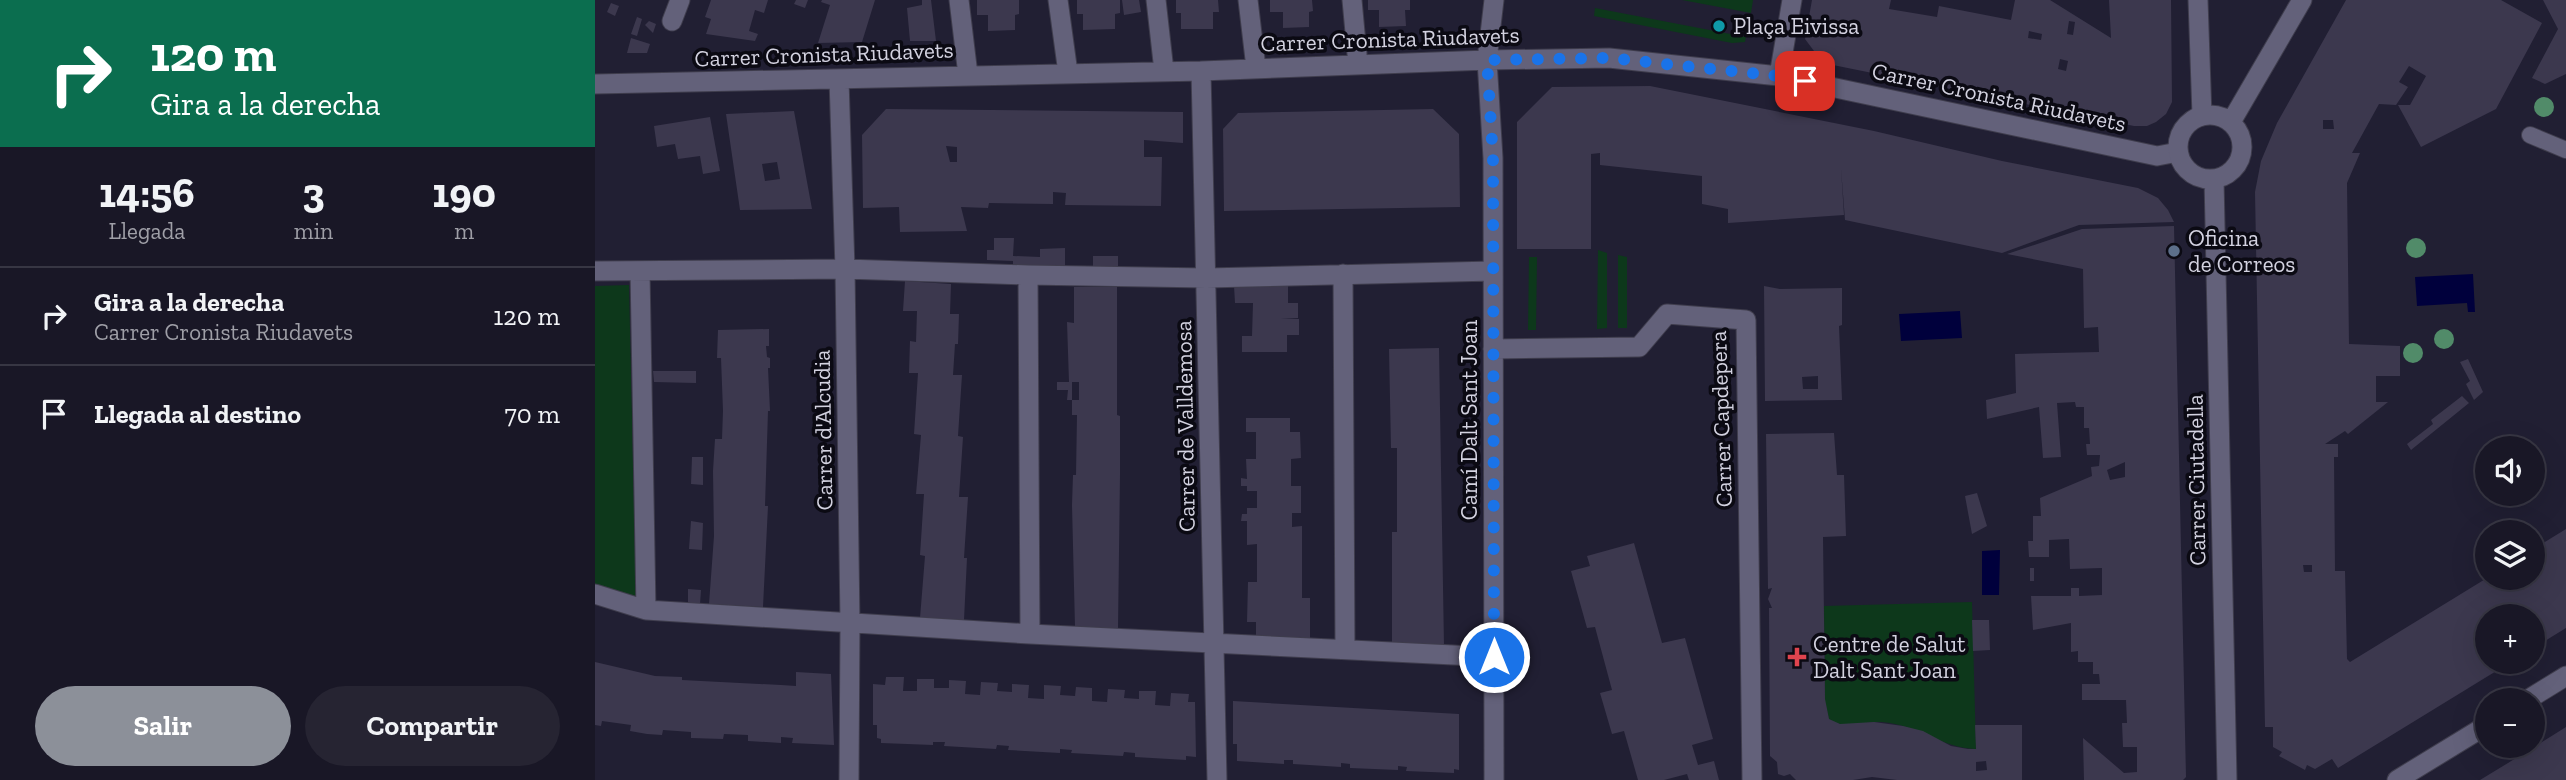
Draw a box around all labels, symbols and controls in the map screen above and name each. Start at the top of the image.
place label: Plaça Eivissa [1733,12,1859,40]
marker: Plaça Eivissa [1711,18,1727,34]
street label: Carrer Cronista Riudavets [1260,20,1520,58]
text: 120 m [150,25,276,84]
icon: right [35,28,126,119]
street label: Carrer Cronista Riudavets [694,35,954,73]
pin [1775,51,1835,111]
street label: Carrer Cronista Riudavets [1869,56,2129,138]
icon: arrive [1786,62,1824,100]
text: Gira a la derecha [150,85,380,123]
text: 14:56 [99,167,195,218]
text: 3 [302,167,325,218]
text: 190 [432,167,496,218]
text: Llegada [108,217,185,245]
text: min [294,217,333,245]
text: m [454,217,474,245]
place label: Oficina de Correos [2188,224,2295,278]
marker: Oficina de Correos [2166,243,2182,259]
text: Gira a la derecha [94,286,284,318]
icon: right [35,297,73,335]
text: 120 m [493,300,560,332]
text: Carrer Cronista Riudavets [94,318,353,346]
street label: Carrer de Valldemosa [1169,320,1201,532]
street label: Camí Dalt Sant Joan [1455,320,1483,520]
street label: Carrer Capdepera [1704,330,1738,508]
street label: Carrer d'Alcudia [808,349,838,511]
street label: Carrer Ciutadella [2181,394,2211,566]
icon: arrive [35,395,73,433]
text: Llegada al destino [94,398,301,430]
text: 70 m [504,398,560,430]
map controls [2475,436,2545,758]
button: sound [2475,436,2545,506]
button: layers [2475,520,2545,590]
button: + [2475,604,2545,674]
position arrow [1457,620,1531,694]
place label: Centre de Salut Dalt Sant Joan [1813,630,1966,684]
marker: Centre de Salut Dalt Sant Joan [1787,647,1807,667]
button: Salir [35,686,291,766]
button: Compartir [305,686,560,766]
button: − [2475,688,2545,758]

